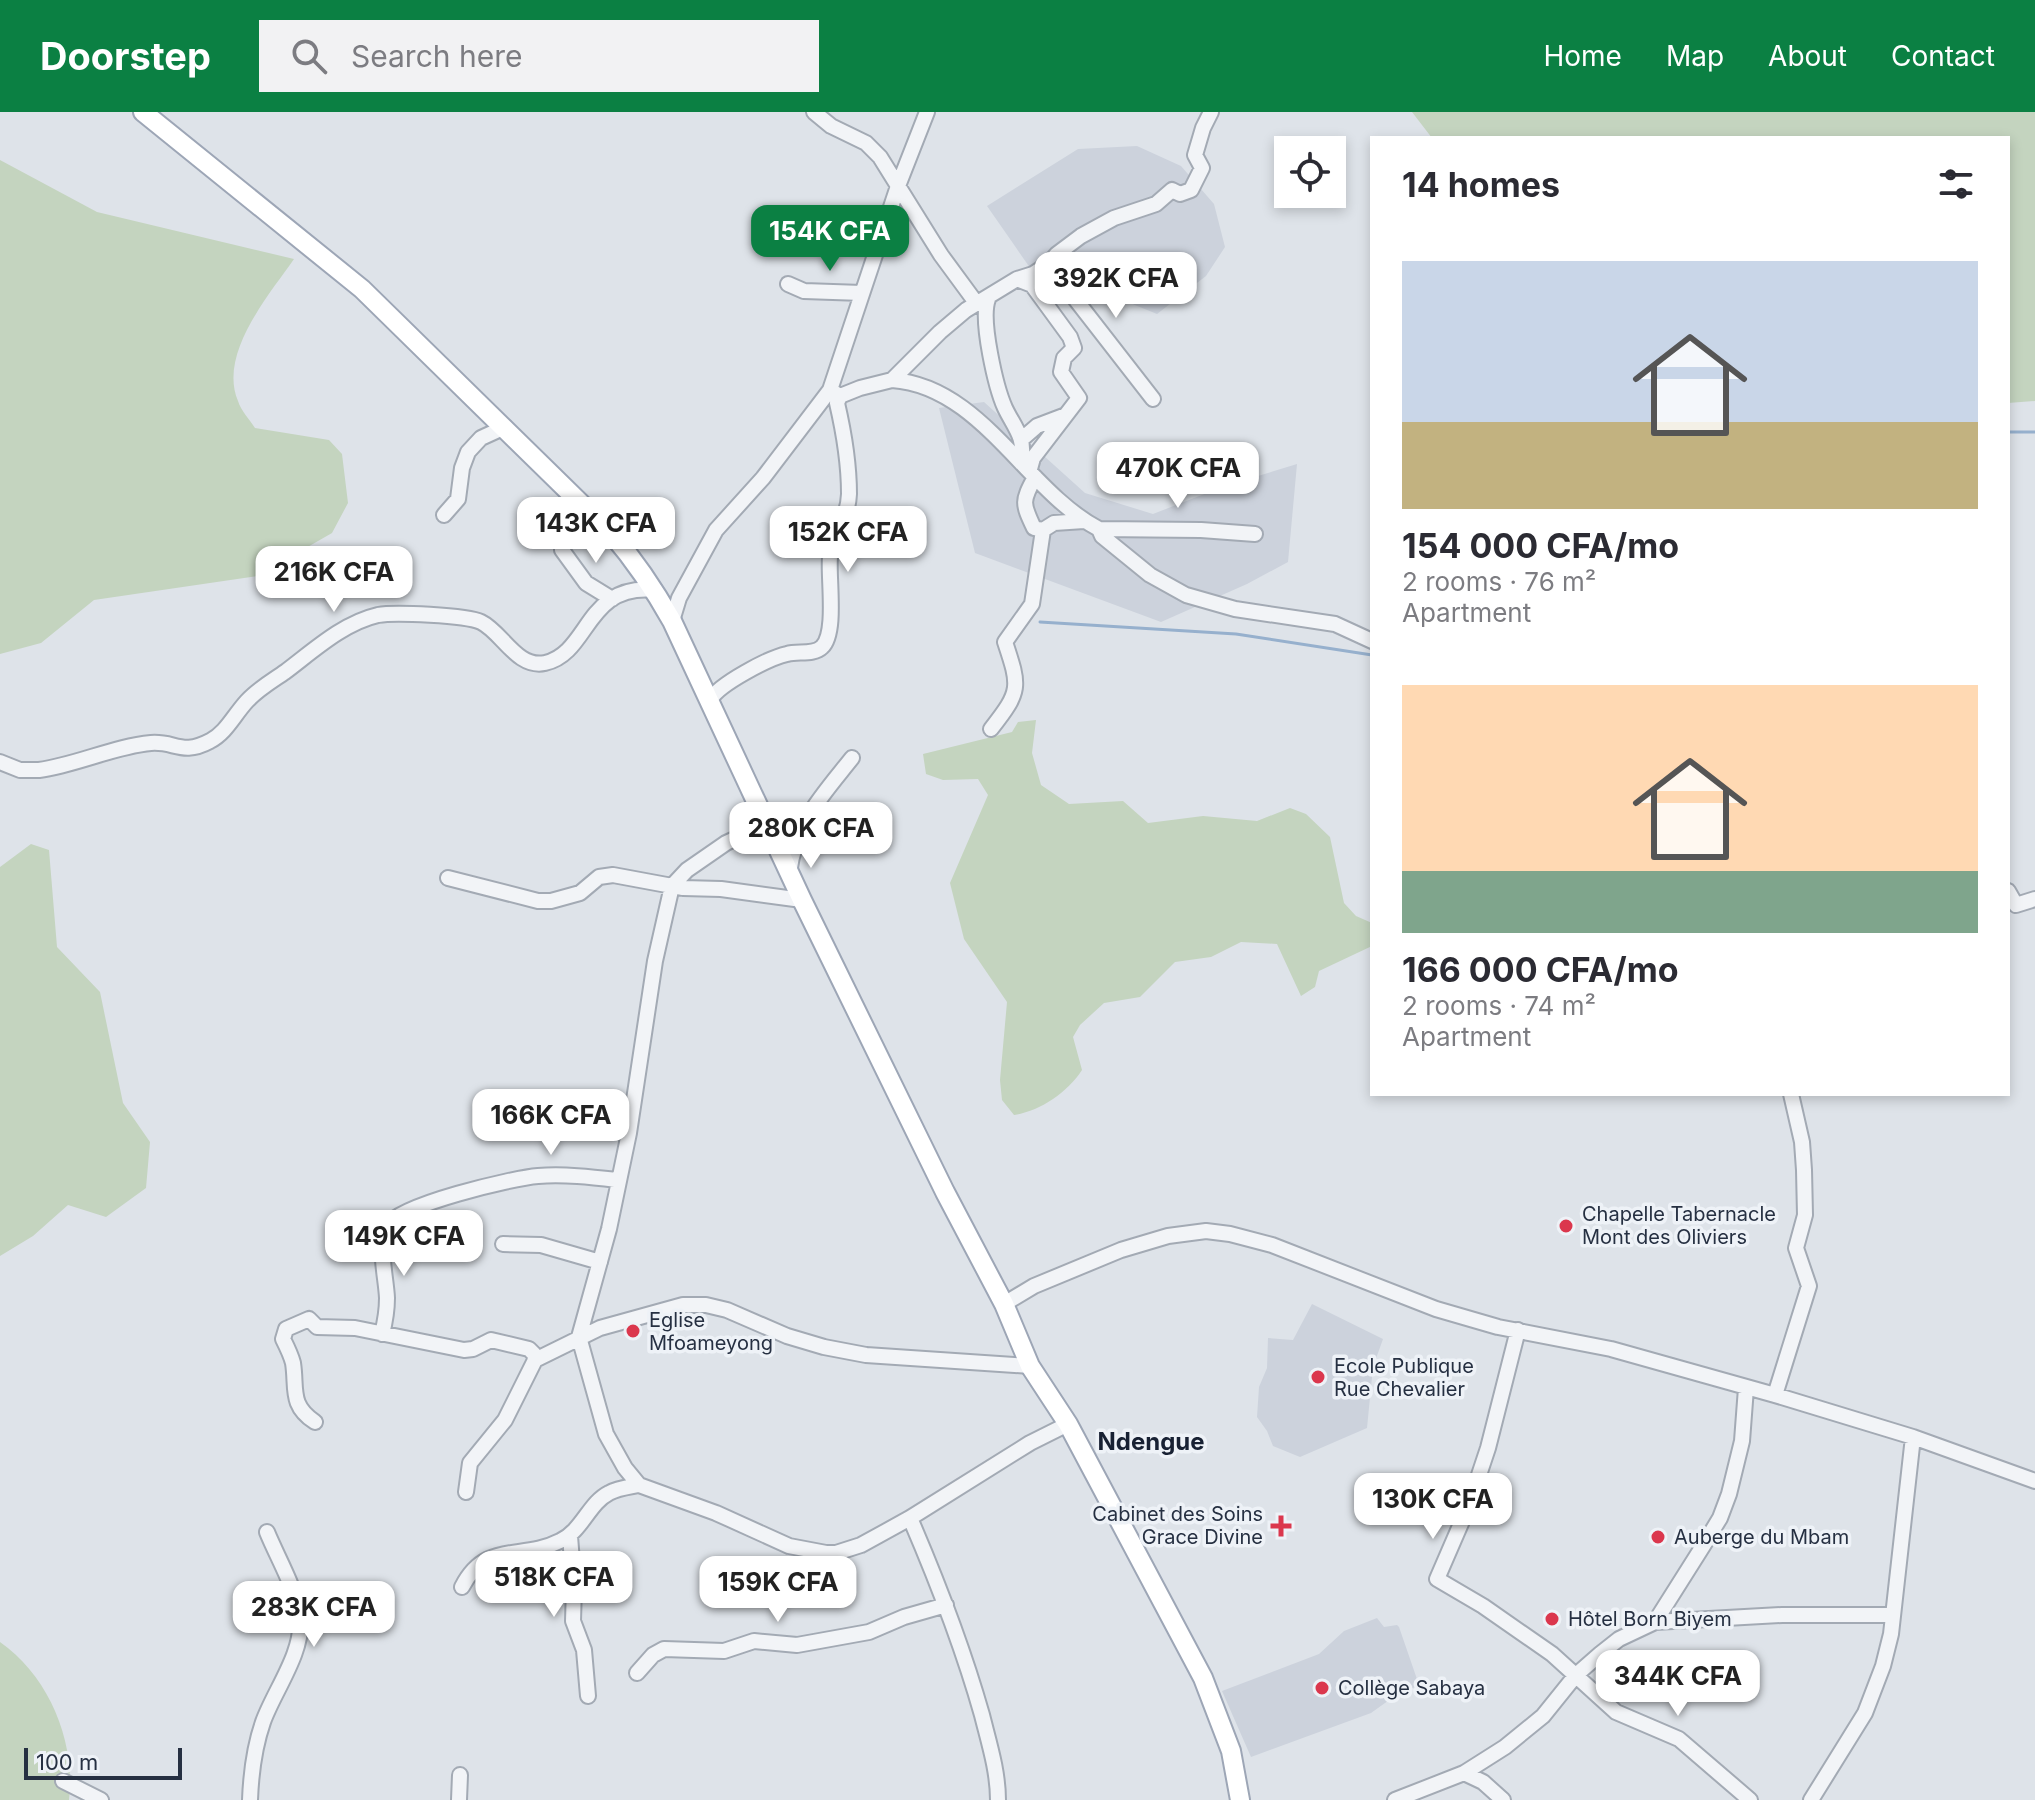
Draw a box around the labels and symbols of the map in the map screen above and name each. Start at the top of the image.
pin: 154K CFA [747,205,913,273]
pin: 392K CFA [1033,252,1199,320]
pin: 470K CFA [1095,442,1261,510]
pin: 143K CFA [513,497,679,565]
pin: 152K CFA [765,506,931,574]
pin: 216K CFA [251,546,417,614]
pin: 280K CFA [728,802,894,870]
pin: 166K CFA [468,1089,634,1157]
place label: Chapelle Tabernacle Mont des Oliviers [1582,1202,1776,1249]
pin: 149K CFA [321,1210,487,1278]
marker: Chapelle Tabernacle Mont des Oliviers [1557,1217,1575,1235]
place label: Eglise Mfoameyong [649,1308,773,1355]
marker: Eglise Mfoameyong [624,1322,642,1340]
place label: Ecole Publique Rue Chevalier [1334,1354,1474,1401]
marker: Ecole Publique Rue Chevalier [1309,1368,1327,1386]
district label: Ndengue [1097,1427,1205,1456]
pin: 130K CFA [1350,1473,1516,1541]
place label: Cabinet des Soins Grace Divine [1092,1502,1263,1549]
marker: Cabinet des Soins Grace Divine [1270,1515,1292,1537]
place label: Auberge du Mbam [1674,1525,1849,1549]
marker: Auberge du Mbam [1649,1528,1667,1546]
pin: 518K CFA [471,1551,637,1619]
pin: 159K CFA [695,1556,861,1624]
pin: 283K CFA [231,1581,397,1649]
place label: Hôtel Born Biyem [1568,1607,1732,1631]
marker: Hôtel Born Biyem [1543,1610,1561,1628]
pin: 344K CFA [1595,1650,1761,1718]
place label: Collège Sabaya [1338,1676,1485,1700]
marker: Collège Sabaya [1313,1679,1331,1697]
scale bar [24,1744,182,1780]

